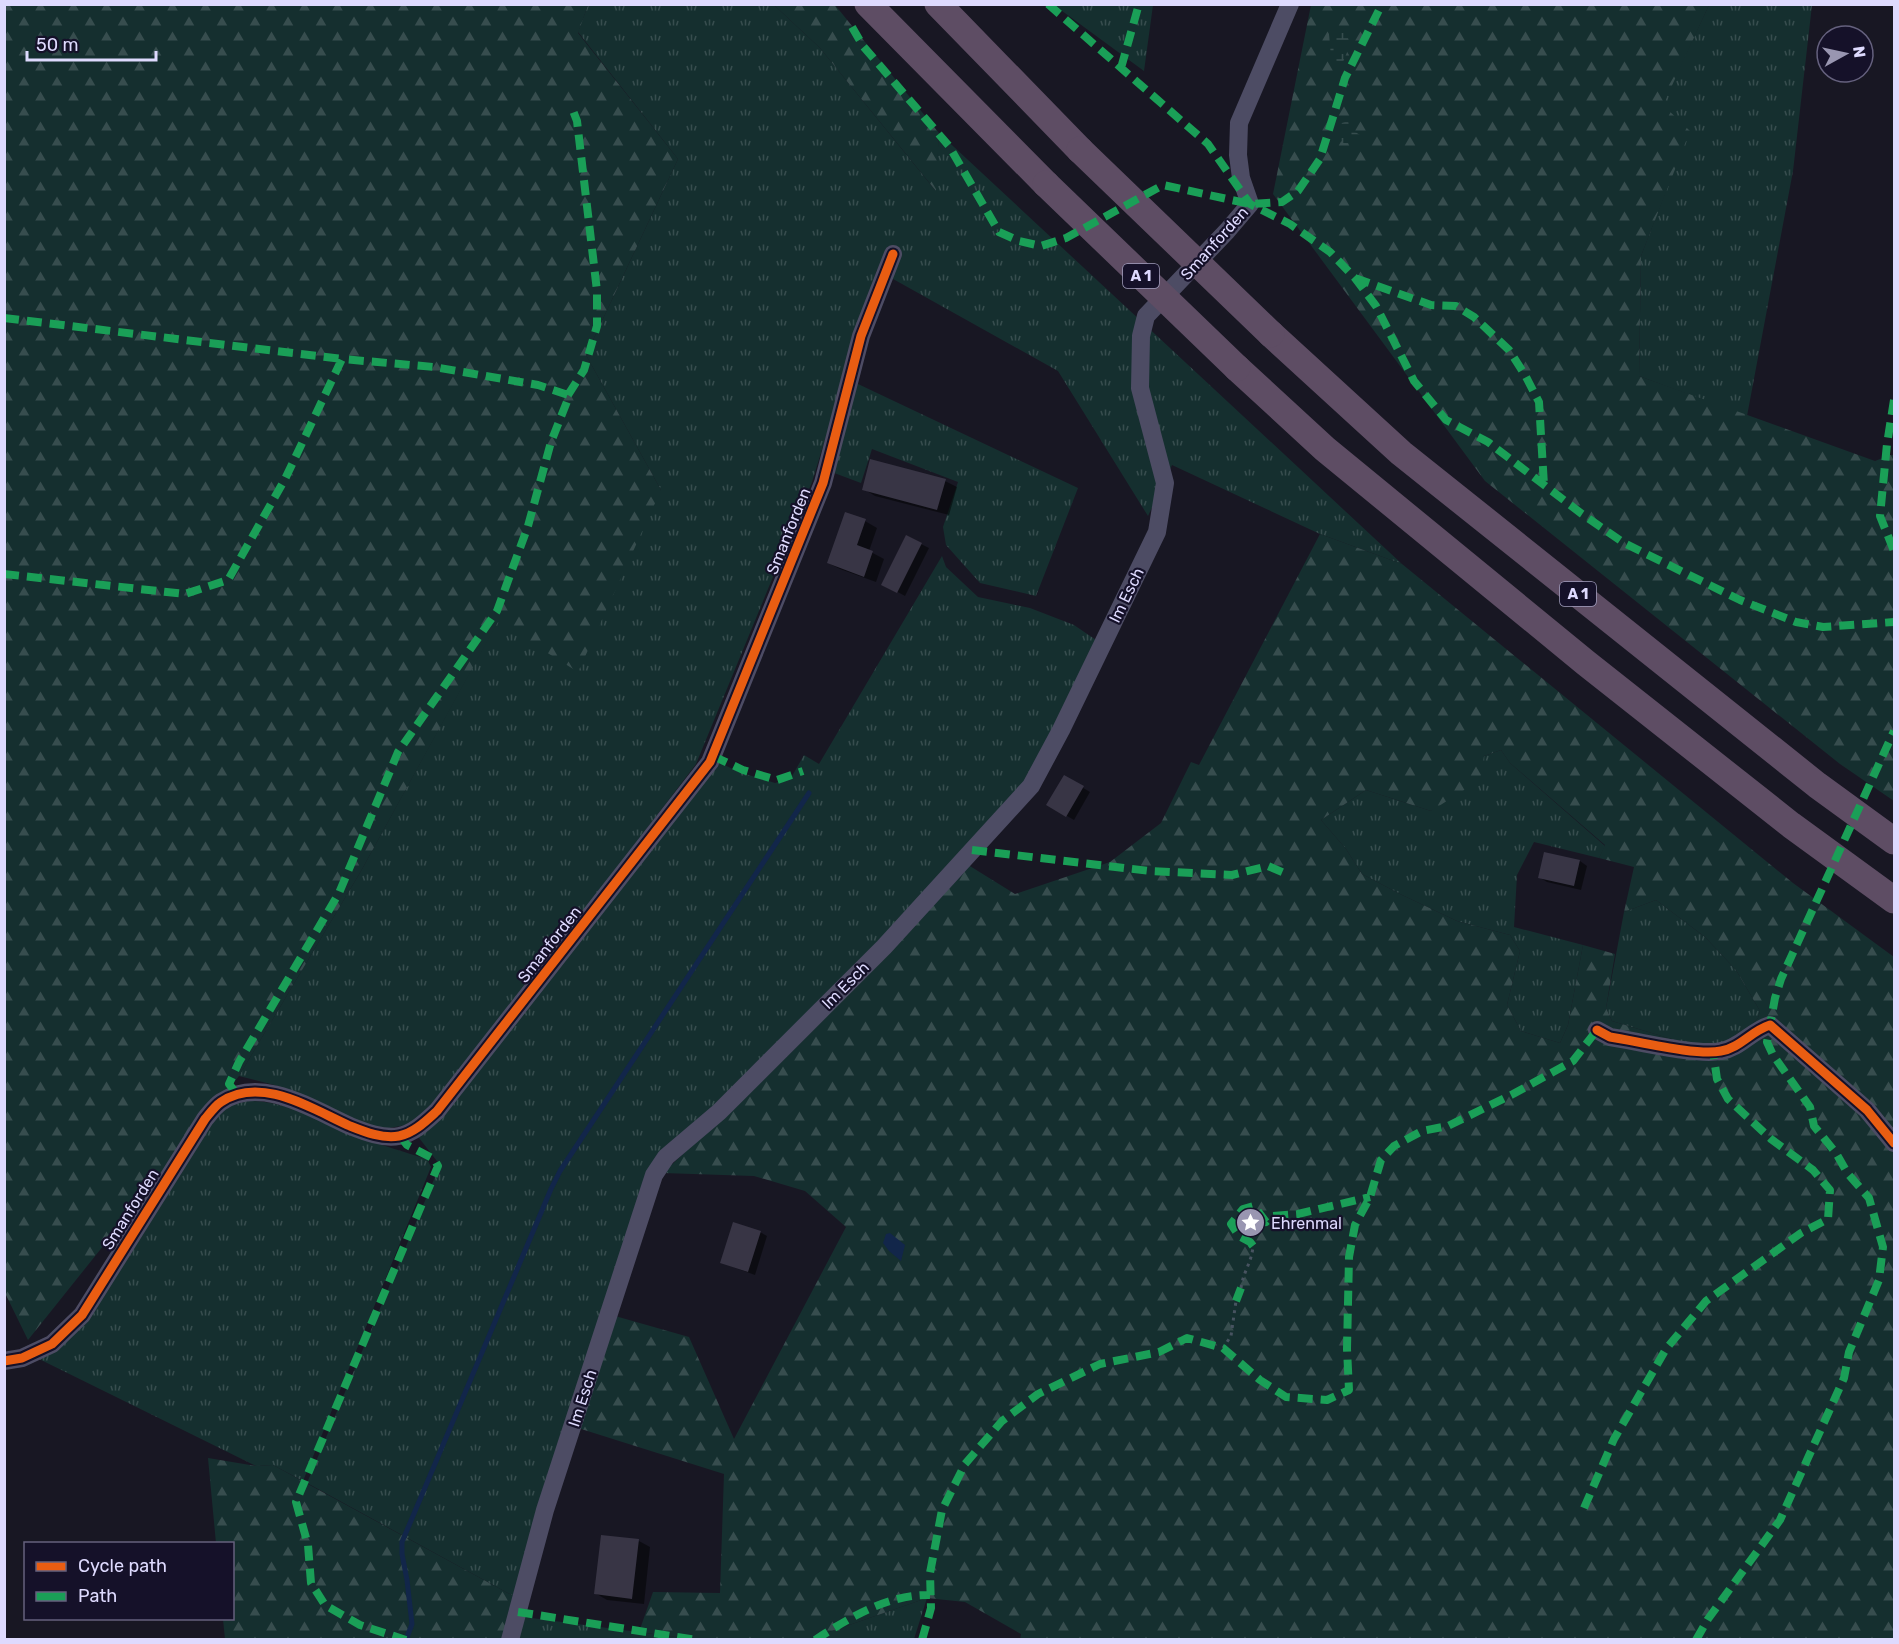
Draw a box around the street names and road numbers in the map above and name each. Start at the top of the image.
street label: Smanforden [1177,203,1252,284]
road number: A 1 [1123,264,1159,288]
street label: Smanforden [762,485,814,577]
street label: Im Esch [1105,565,1148,626]
road number: A 1 [1560,582,1596,606]
street label: Smanforden [514,902,585,986]
street label: Im Esch [818,958,873,1013]
street label: Smanforden [98,1165,163,1253]
street label: Im Esch [564,1367,601,1429]

